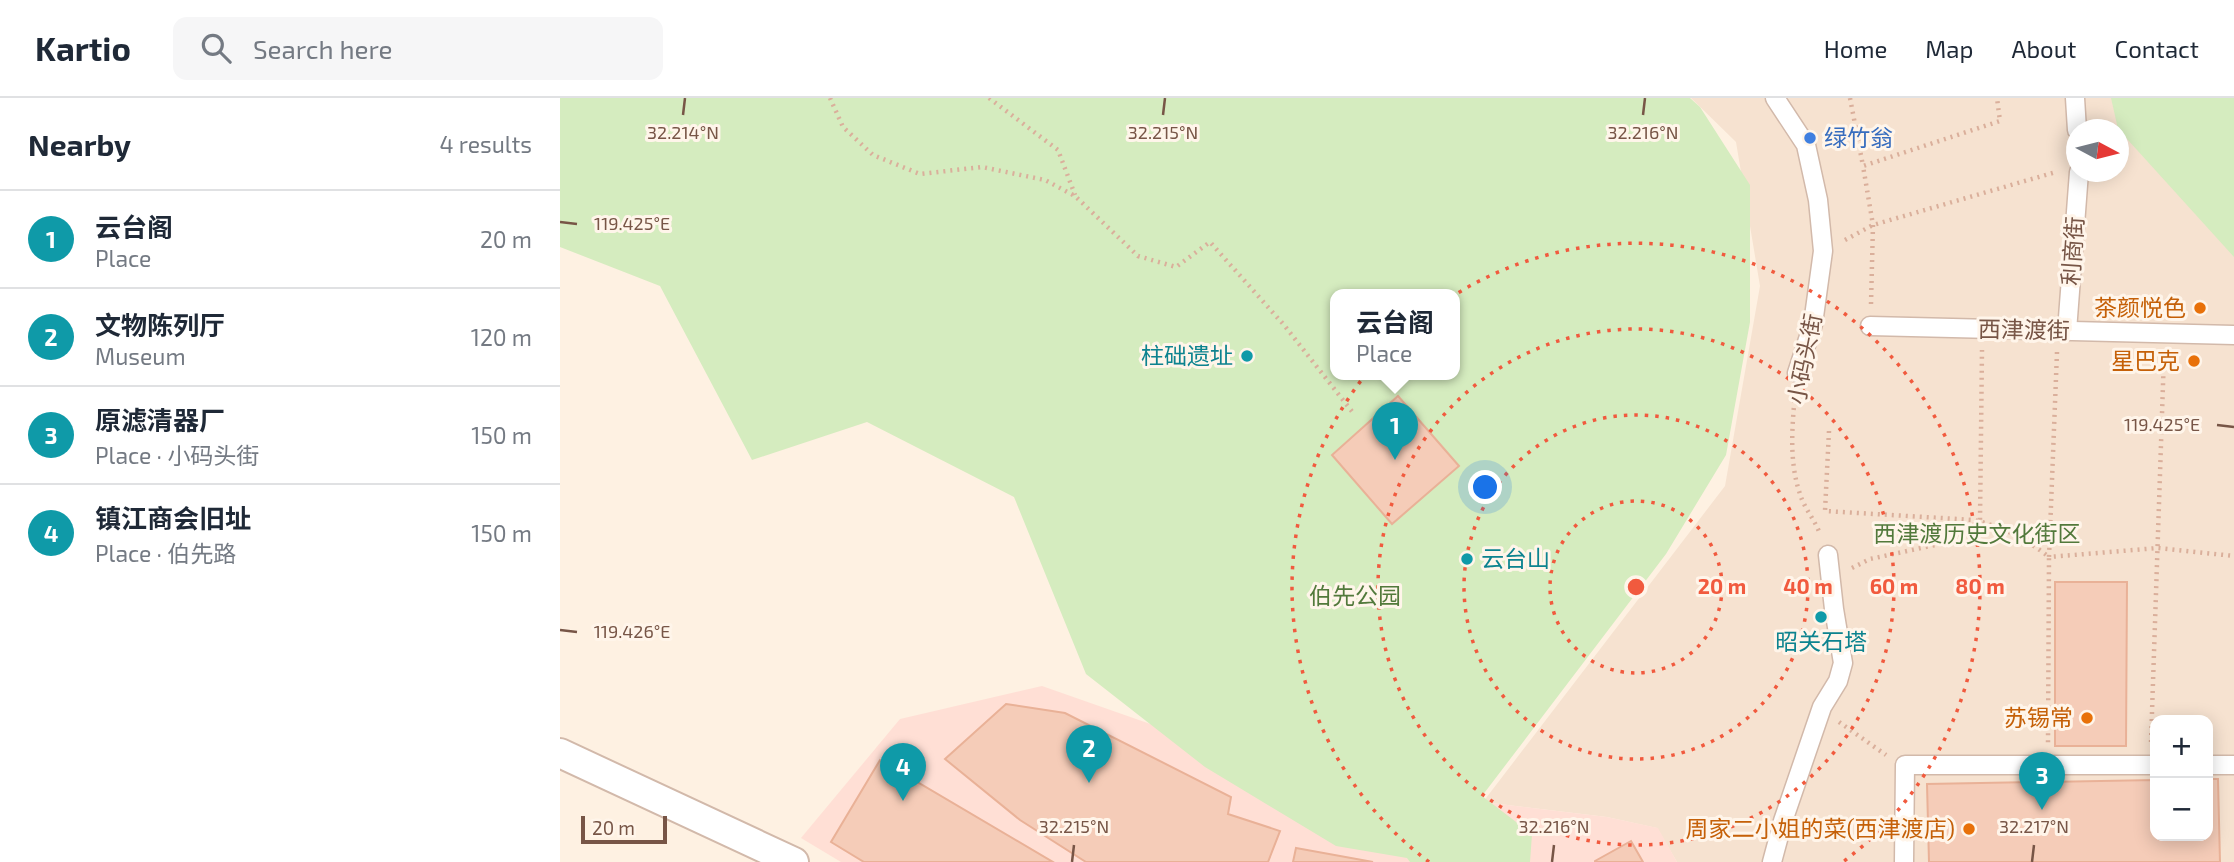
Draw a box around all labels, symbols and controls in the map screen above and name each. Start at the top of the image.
search box [173,17,663,80]
text: Kartio [35,28,131,68]
icon: search [197,29,235,67]
text: Search here [253,33,393,64]
text: Home [1824,34,1887,63]
text: Map [1925,34,1973,63]
text: About [2011,34,2077,63]
text: Contact [2115,34,2199,63]
north arrow [2066,119,2129,182]
text: 32.214°N [647,121,719,143]
text: 32.215°N [1128,121,1198,143]
text: 32.216°N [1607,121,1679,143]
place label: 绿竹翁 [1824,123,1893,151]
text: Nearby [28,126,131,162]
text: 4 results [440,130,532,158]
marker: 绿竹翁 [1802,130,1818,146]
text: 云台阁 [95,211,173,242]
text: 119.425°E [594,212,670,234]
street label: 利商街 [2056,216,2088,286]
text: 1 [46,225,56,253]
text: 20 m [480,225,532,253]
text: Place [95,244,151,272]
popup [1330,289,1460,380]
place label: 茶颜悦色 [2094,293,2186,321]
marker: 茶颜悦色 [2192,300,2208,316]
text: 云台阁 [1356,306,1434,337]
text: 文物陈列厅 [95,309,225,340]
street label: 小码头街 [1781,311,1827,407]
street label: 西津渡街 [1978,314,2070,344]
text: 2 [44,323,58,351]
text: 120 m [471,323,532,351]
text: Place [1356,339,1412,367]
place label: 柱础遗址 [1141,341,1233,369]
text: Museum [95,342,186,370]
place label: 星巴克 [2111,346,2180,374]
marker: 柱础遗址 [1239,348,1255,364]
marker: 星巴克 [2186,353,2202,369]
pin: 1 [1372,402,1418,460]
text: 原滤清器厂 [95,404,225,435]
text: 119.425°E [2124,413,2200,435]
text: 3 [44,421,58,449]
text: 150 m [471,421,532,449]
text: Place · 小码头街 [95,441,259,469]
your location [1468,470,1502,504]
text: 镇江商会旧址 [95,502,251,533]
text: 4 [44,519,58,547]
text: 150 m [471,519,532,547]
park label: 西津渡历史文化街区 [1874,519,2081,547]
text: Place · 伯先路 [95,539,236,567]
place label: 云台山 [1481,544,1550,572]
marker: 云台山 [1459,551,1475,567]
text: 20 m [1698,573,1746,598]
text: 40 m [1783,573,1833,598]
text: 60 m [1870,573,1918,598]
text: 80 m [1955,573,2005,598]
centre of rings [1624,575,1648,599]
park label: 伯先公园 [1309,581,1401,609]
marker: 昭关石塔 [1813,609,1829,625]
text: 119.426°E [594,620,670,642]
place label: 昭关石塔 [1775,627,1867,655]
place label: 苏锡常 [2004,703,2073,731]
marker: 苏锡常 [2079,710,2095,726]
map controls [2150,715,2213,841]
button: + [2150,715,2213,778]
pin: 2 [1066,725,1112,783]
pin: 4 [880,743,926,801]
pin: 3 [2019,752,2065,810]
button: − [2150,778,2213,841]
scale bar [581,813,667,845]
place label: 周家二小姐的菜(西津渡店) [1685,814,1955,842]
text: 32.215°N [1039,815,1109,837]
text: 32.216°N [1518,815,1590,837]
text: 32.217°N [1999,815,2069,837]
text: 20 m [592,816,635,839]
marker: 周家二小姐的菜(西津渡店) [1961,821,1977,837]

